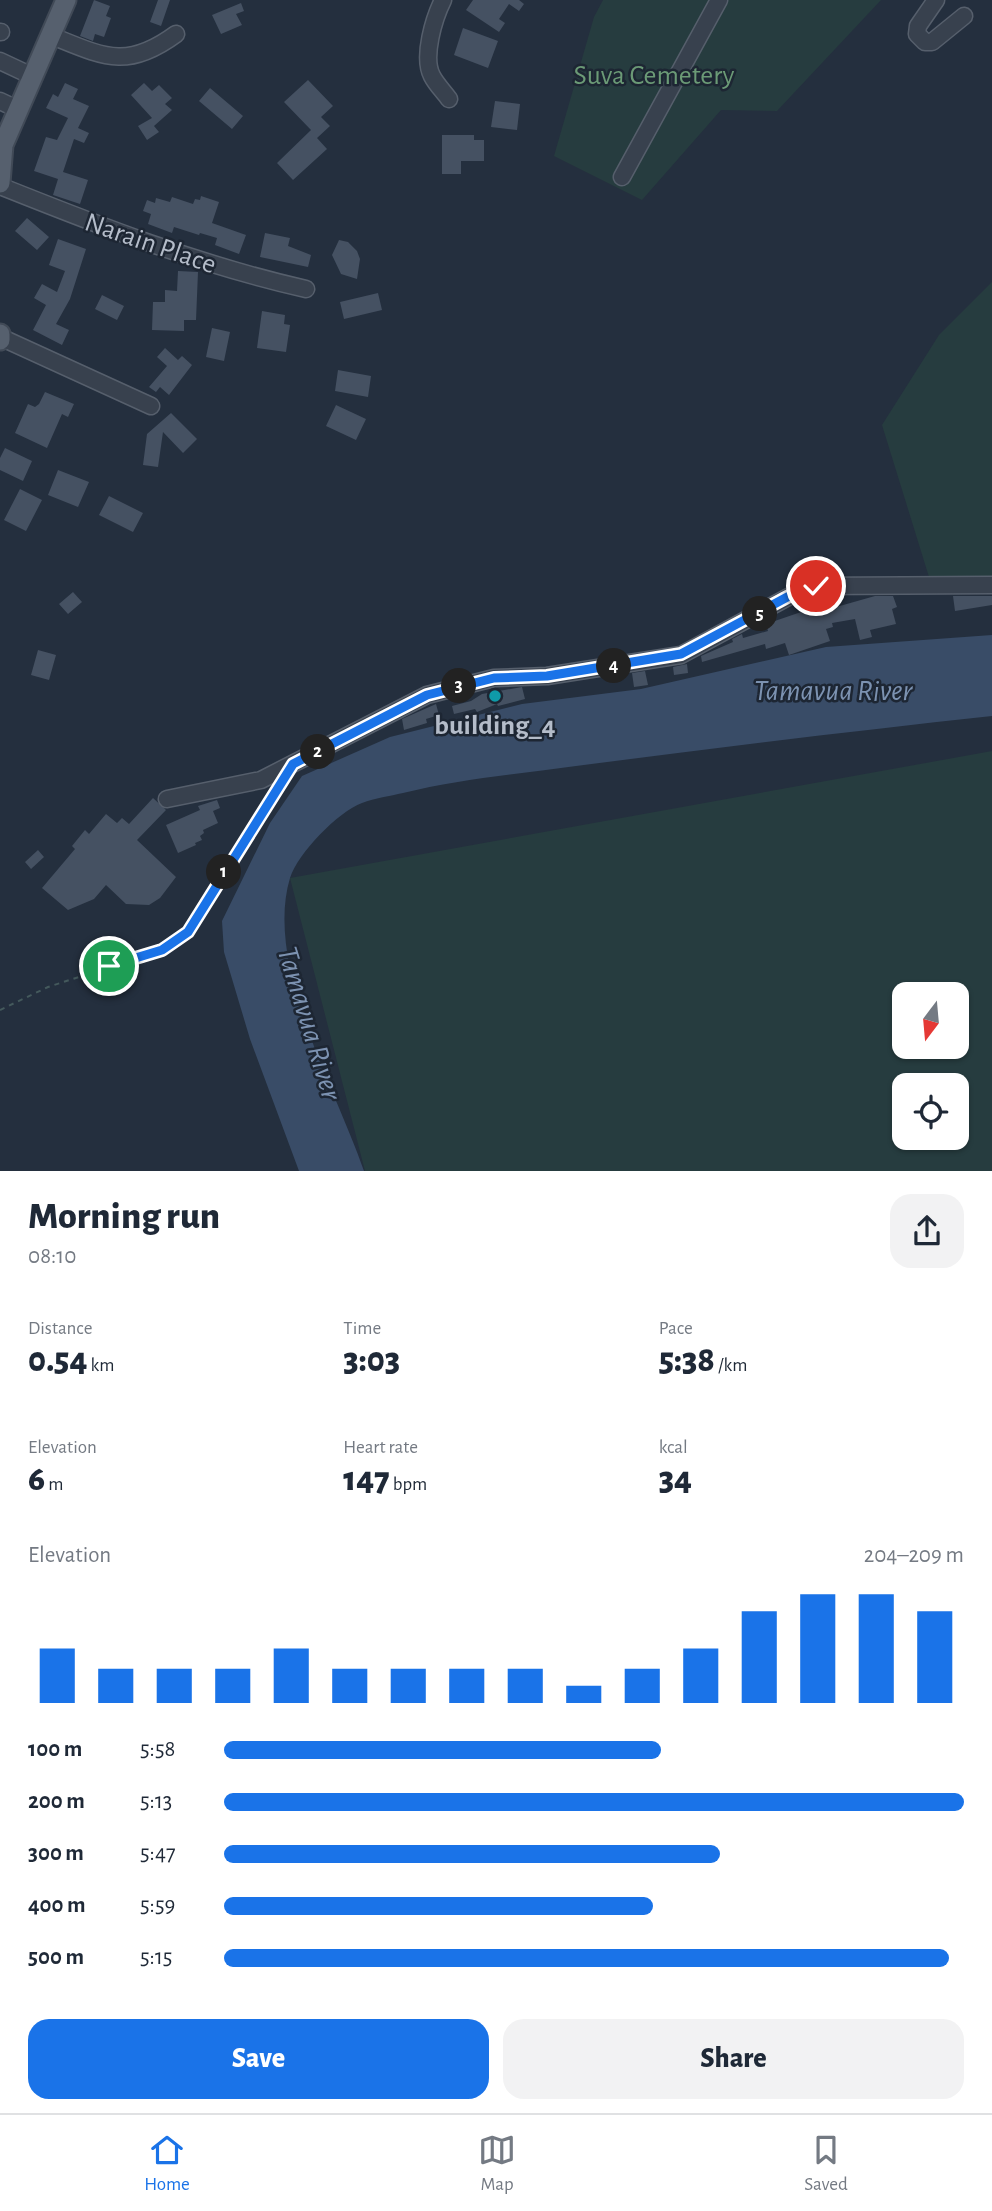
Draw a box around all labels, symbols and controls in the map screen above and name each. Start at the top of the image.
park label: Suva Cemetery [573,62,735,90]
street label: Narain Place [81,208,220,279]
pin [786,556,846,616]
icon: check [797,567,835,605]
pin: 5 [742,596,778,632]
text: 5 [755,604,764,623]
pin: 4 [596,648,632,684]
text: 4 [609,656,618,675]
pin: 3 [442,668,476,704]
text: 3 [454,676,463,695]
water label: Tamavua River [754,676,914,706]
marker: building_4 [487,688,503,704]
place label: building_4 [434,712,556,740]
pin: 2 [300,734,336,770]
text: 2 [313,742,322,761]
pin: 1 [206,854,242,890]
text: 1 [220,862,227,881]
pin [79,936,139,996]
water label: Tamavua River [272,943,347,1105]
icon: arrive [90,947,128,985]
north arrow [892,982,970,1059]
map controls [892,982,969,1150]
button: locate [892,1073,969,1150]
button: share [890,1194,964,1268]
text: Morning run [28,1198,220,1236]
text: 08:10 [28,1245,76,1268]
text: Distance [28,1319,92,1338]
text: Time [343,1319,381,1338]
text: Pace [659,1319,693,1338]
text: 0.54 [28,1343,87,1378]
text: 3:03 [343,1343,400,1378]
text: 5:38 [659,1343,715,1378]
text: km [87,1356,114,1375]
text: /km [715,1356,747,1375]
text: Elevation [28,1438,97,1457]
text: Heart rate [343,1438,418,1457]
text: kcal [659,1438,688,1457]
text: 6 [28,1462,45,1497]
text: 147 [343,1462,390,1497]
text: 34 [659,1462,692,1497]
text: m [45,1475,63,1494]
text: bpm [390,1475,427,1494]
text: Elevation [28,1544,111,1567]
text: 204–209 m [864,1544,964,1567]
text: 100 m [28,1738,82,1761]
text: 5:58 [140,1738,175,1761]
text: 200 m [28,1790,85,1813]
text: 5:13 [140,1790,172,1813]
text: 300 m [28,1842,84,1865]
text: 5:47 [140,1842,176,1865]
text: 400 m [28,1894,86,1917]
text: 5:59 [140,1894,175,1917]
text: 500 m [28,1946,84,1969]
text: 5:15 [140,1946,172,1969]
button: Save [28,2019,489,2099]
button: Share [503,2019,964,2099]
tab: Home [144,2131,190,2196]
tab: Map [478,2131,516,2196]
tab: Saved [804,2131,848,2196]

